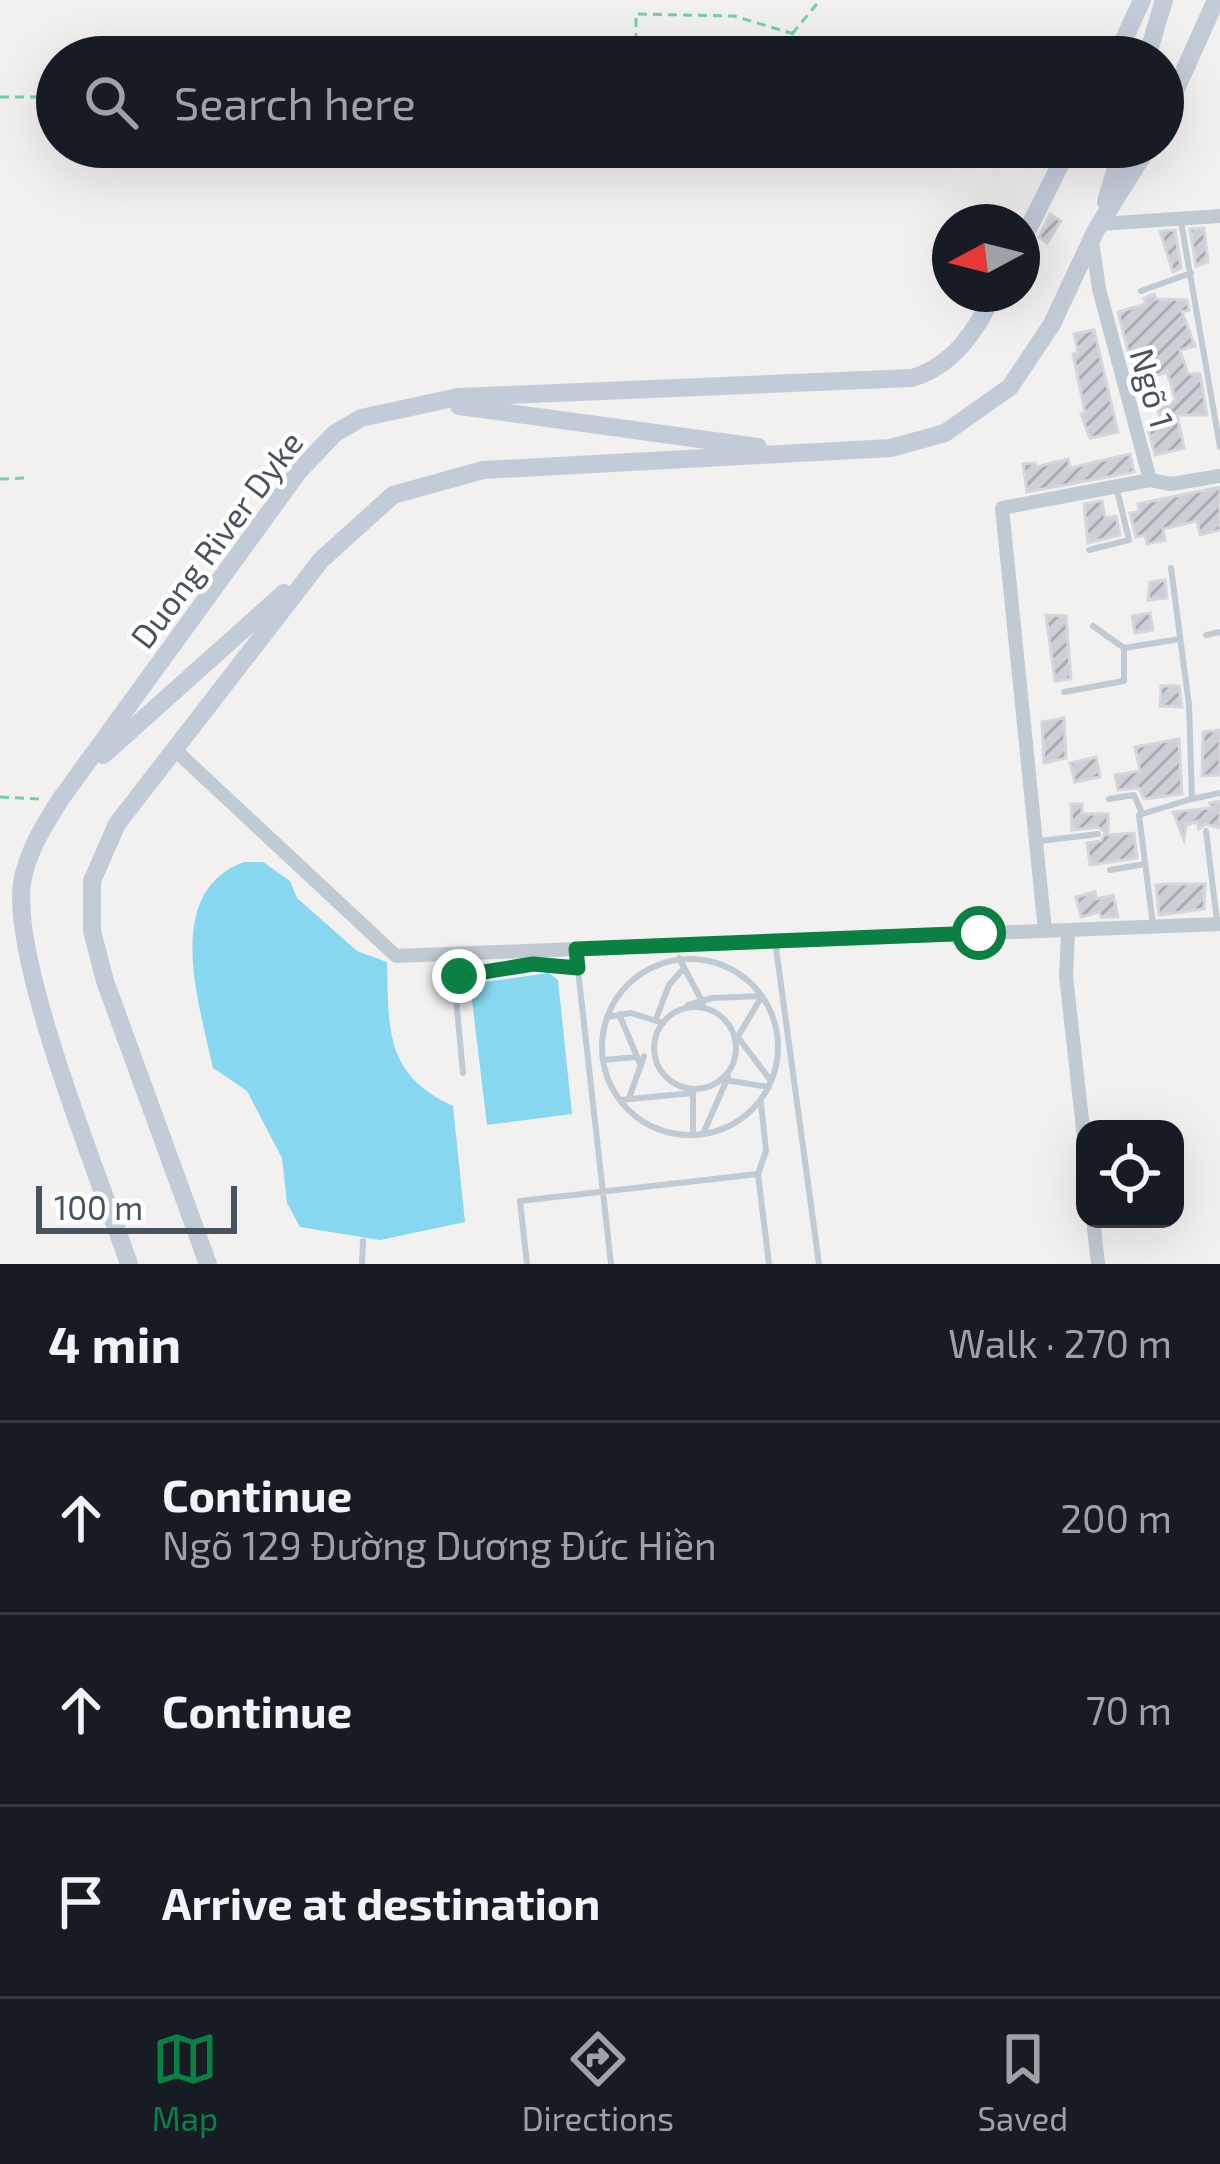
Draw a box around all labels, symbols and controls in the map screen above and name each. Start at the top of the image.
search box [36,36,1184,168]
icon: search [78,69,144,135]
text: Search here [174,75,416,129]
north arrow [932,204,1040,312]
street label: Ngõ 1 [1123,344,1183,432]
street label: Duong River Dyke [121,423,311,655]
route start [952,906,1006,960]
route end [432,949,486,1003]
map controls [1076,1120,1184,1228]
button: locate [1076,1120,1184,1228]
scale bar [36,1180,237,1233]
text: 100 m [54,1187,143,1227]
text: 4 min [48,1312,181,1373]
text: Walk · 270 m [948,1319,1172,1366]
text: Continue [162,1467,352,1521]
icon: ahead [48,1485,114,1551]
text: 200 m [1060,1494,1172,1541]
text: Ngõ 129 Đường Dương Đức Hiền [162,1521,717,1568]
icon: ahead [48,1677,114,1743]
text: Continue [162,1683,352,1737]
text: 70 m [1086,1686,1172,1733]
icon: arrive [48,1869,114,1935]
text: Arrive at destination [162,1875,600,1929]
tab: Map [152,2026,218,2138]
tab: Directions [522,2026,674,2138]
tab: Saved [978,2026,1068,2138]

